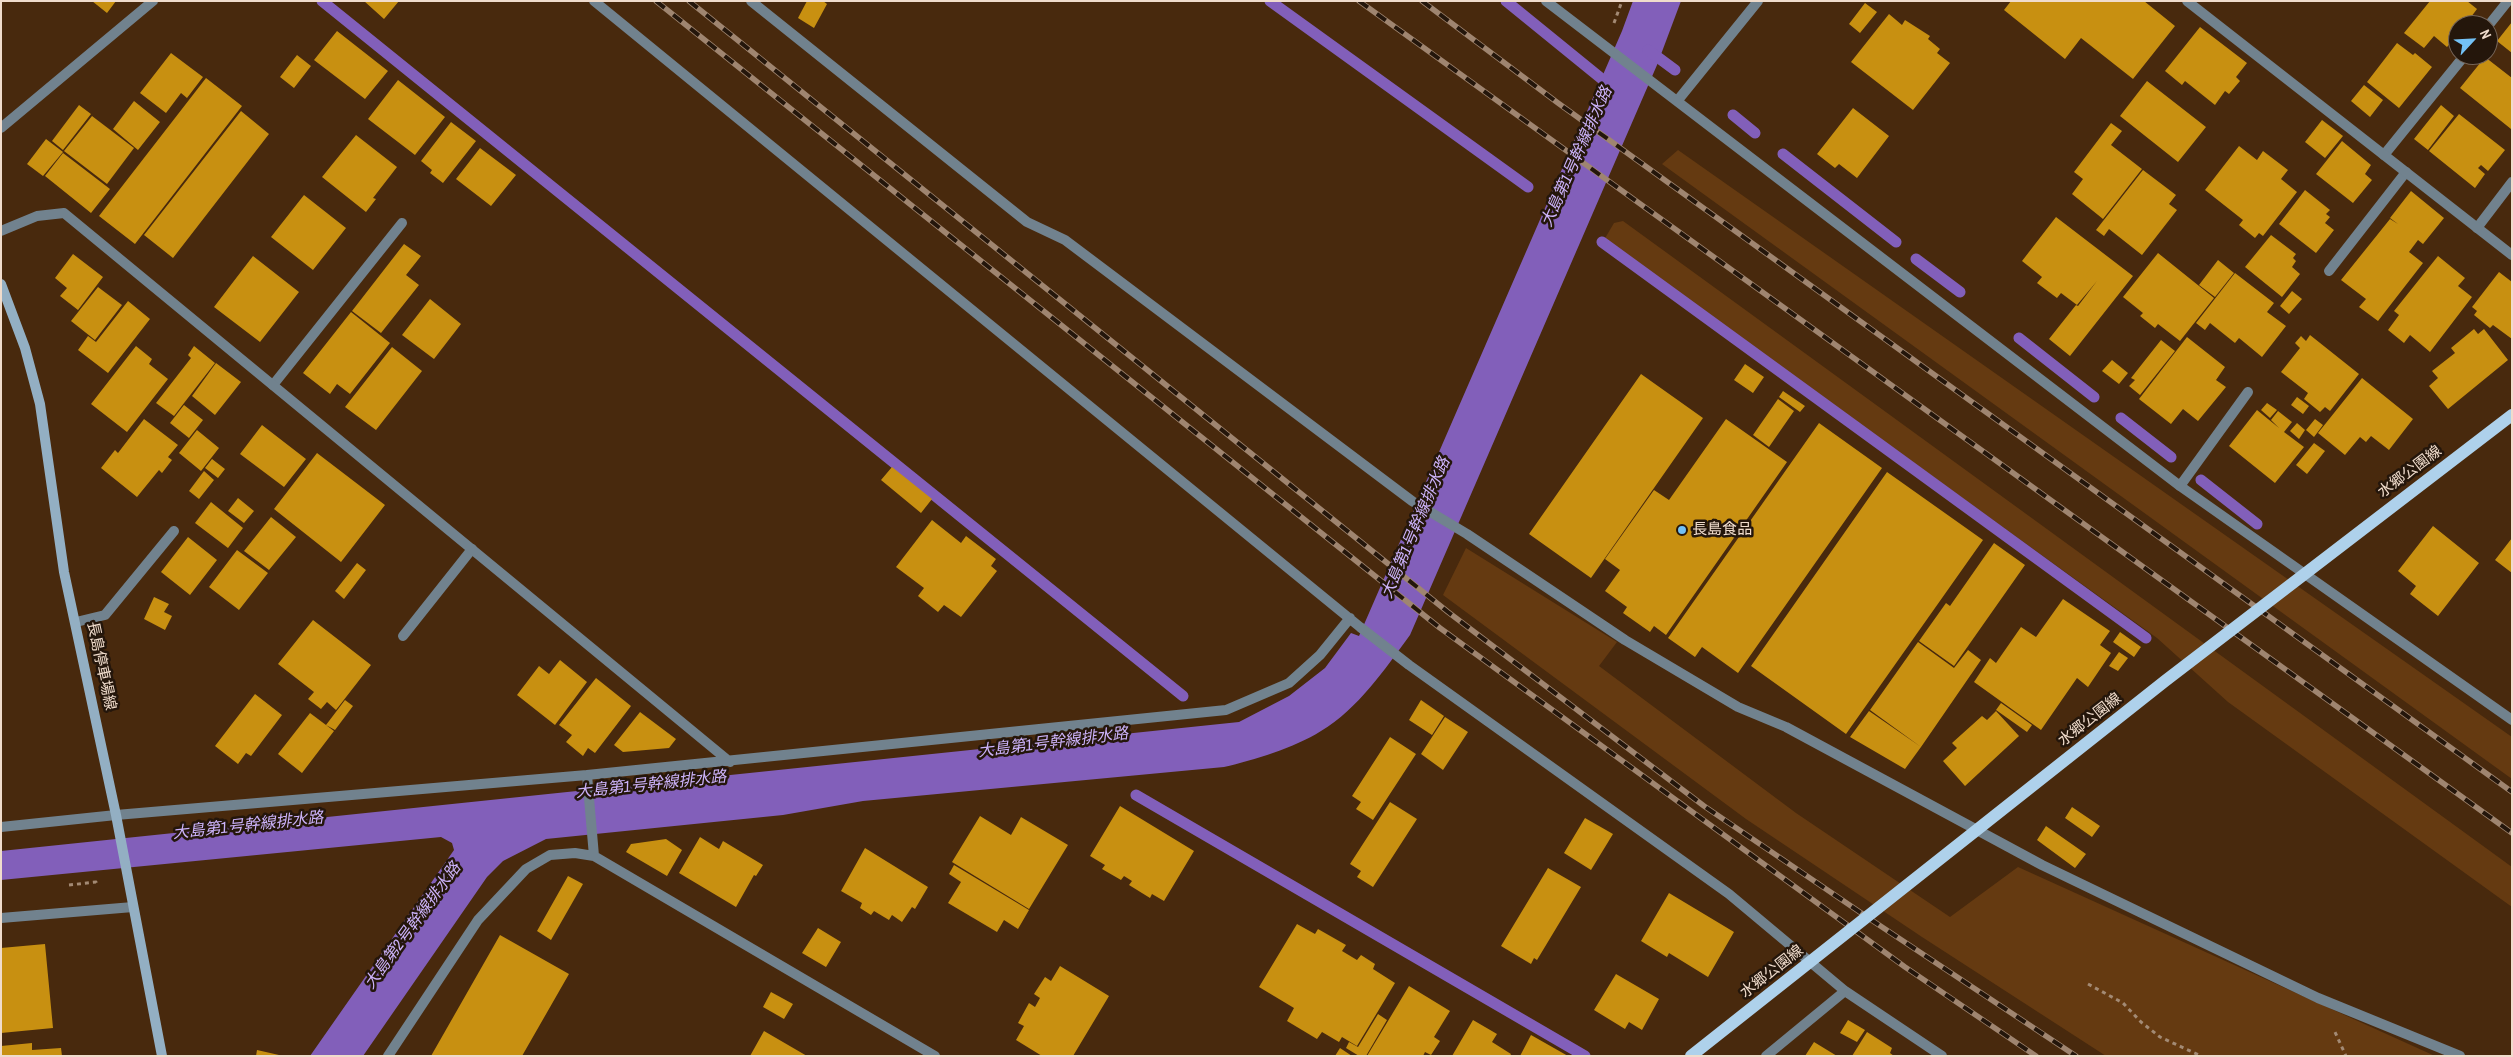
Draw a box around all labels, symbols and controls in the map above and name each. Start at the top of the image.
north arrow [2448,15,2498,65]
text: N [2476,27,2496,42]
water label: 大島第1号幹線排水路 [1537,84,1617,230]
street label: 水郷公園線 [2375,442,2445,502]
water label: 大島第1号幹線排水路 [1378,455,1454,601]
place label: 長島食品 [1692,521,1752,539]
marker: 長島食品 [1676,524,1688,536]
street label: 長島停車場線 [83,620,119,712]
street label: 水郷公園線 [2055,690,2125,750]
water label: 大島第1号幹線排水路 [977,724,1129,762]
water label: 大島第1号幹線排水路 [575,768,727,802]
water label: 大島第1号幹線排水路 [172,809,324,843]
water label: 大島第2号幹線排水路 [361,859,465,993]
street label: 水郷公園線 [1737,942,1807,1002]

